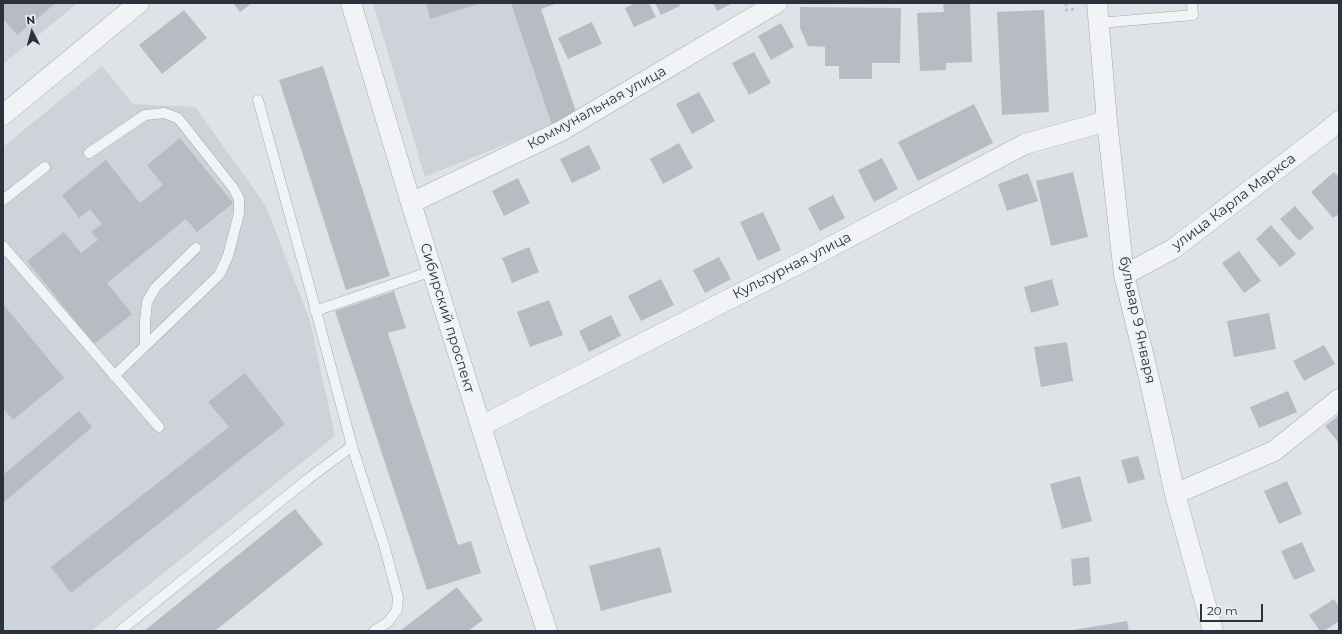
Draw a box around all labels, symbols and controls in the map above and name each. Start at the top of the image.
north arrow [12,12,52,52]
text: N [26,13,36,27]
street label: Коммунальная улица [525,63,669,153]
street label: улица Карла Маркса [1169,150,1299,254]
street label: Культурная улица [730,229,854,303]
street label: Сибирский проспект [416,241,478,395]
street label: бульвар 9 Января [1115,255,1159,385]
scale bar [1202,596,1265,622]
text: 20 m [1207,603,1238,618]

